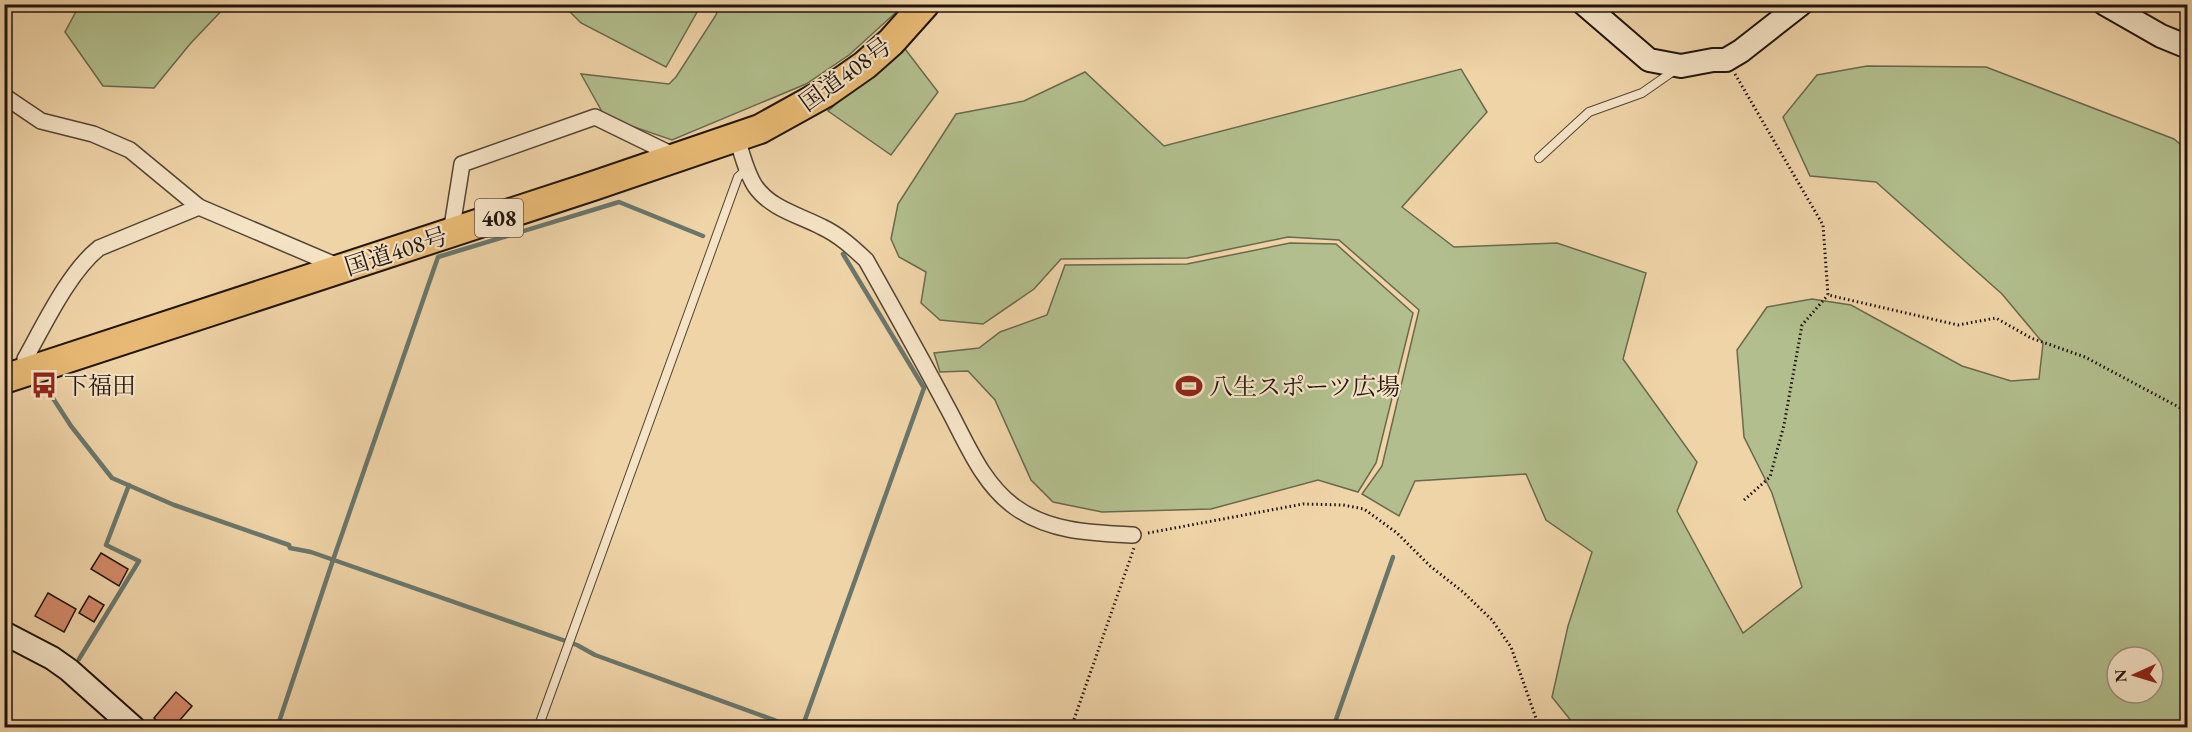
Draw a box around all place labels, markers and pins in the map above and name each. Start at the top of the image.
bus stop icon: 下福田 [29,370,59,400]
place label: 下福田 [64,370,136,401]
sports icon: 八生スポーツ広場 [1174,371,1204,401]
place label: 八生スポーツ広場 [1209,371,1400,402]

